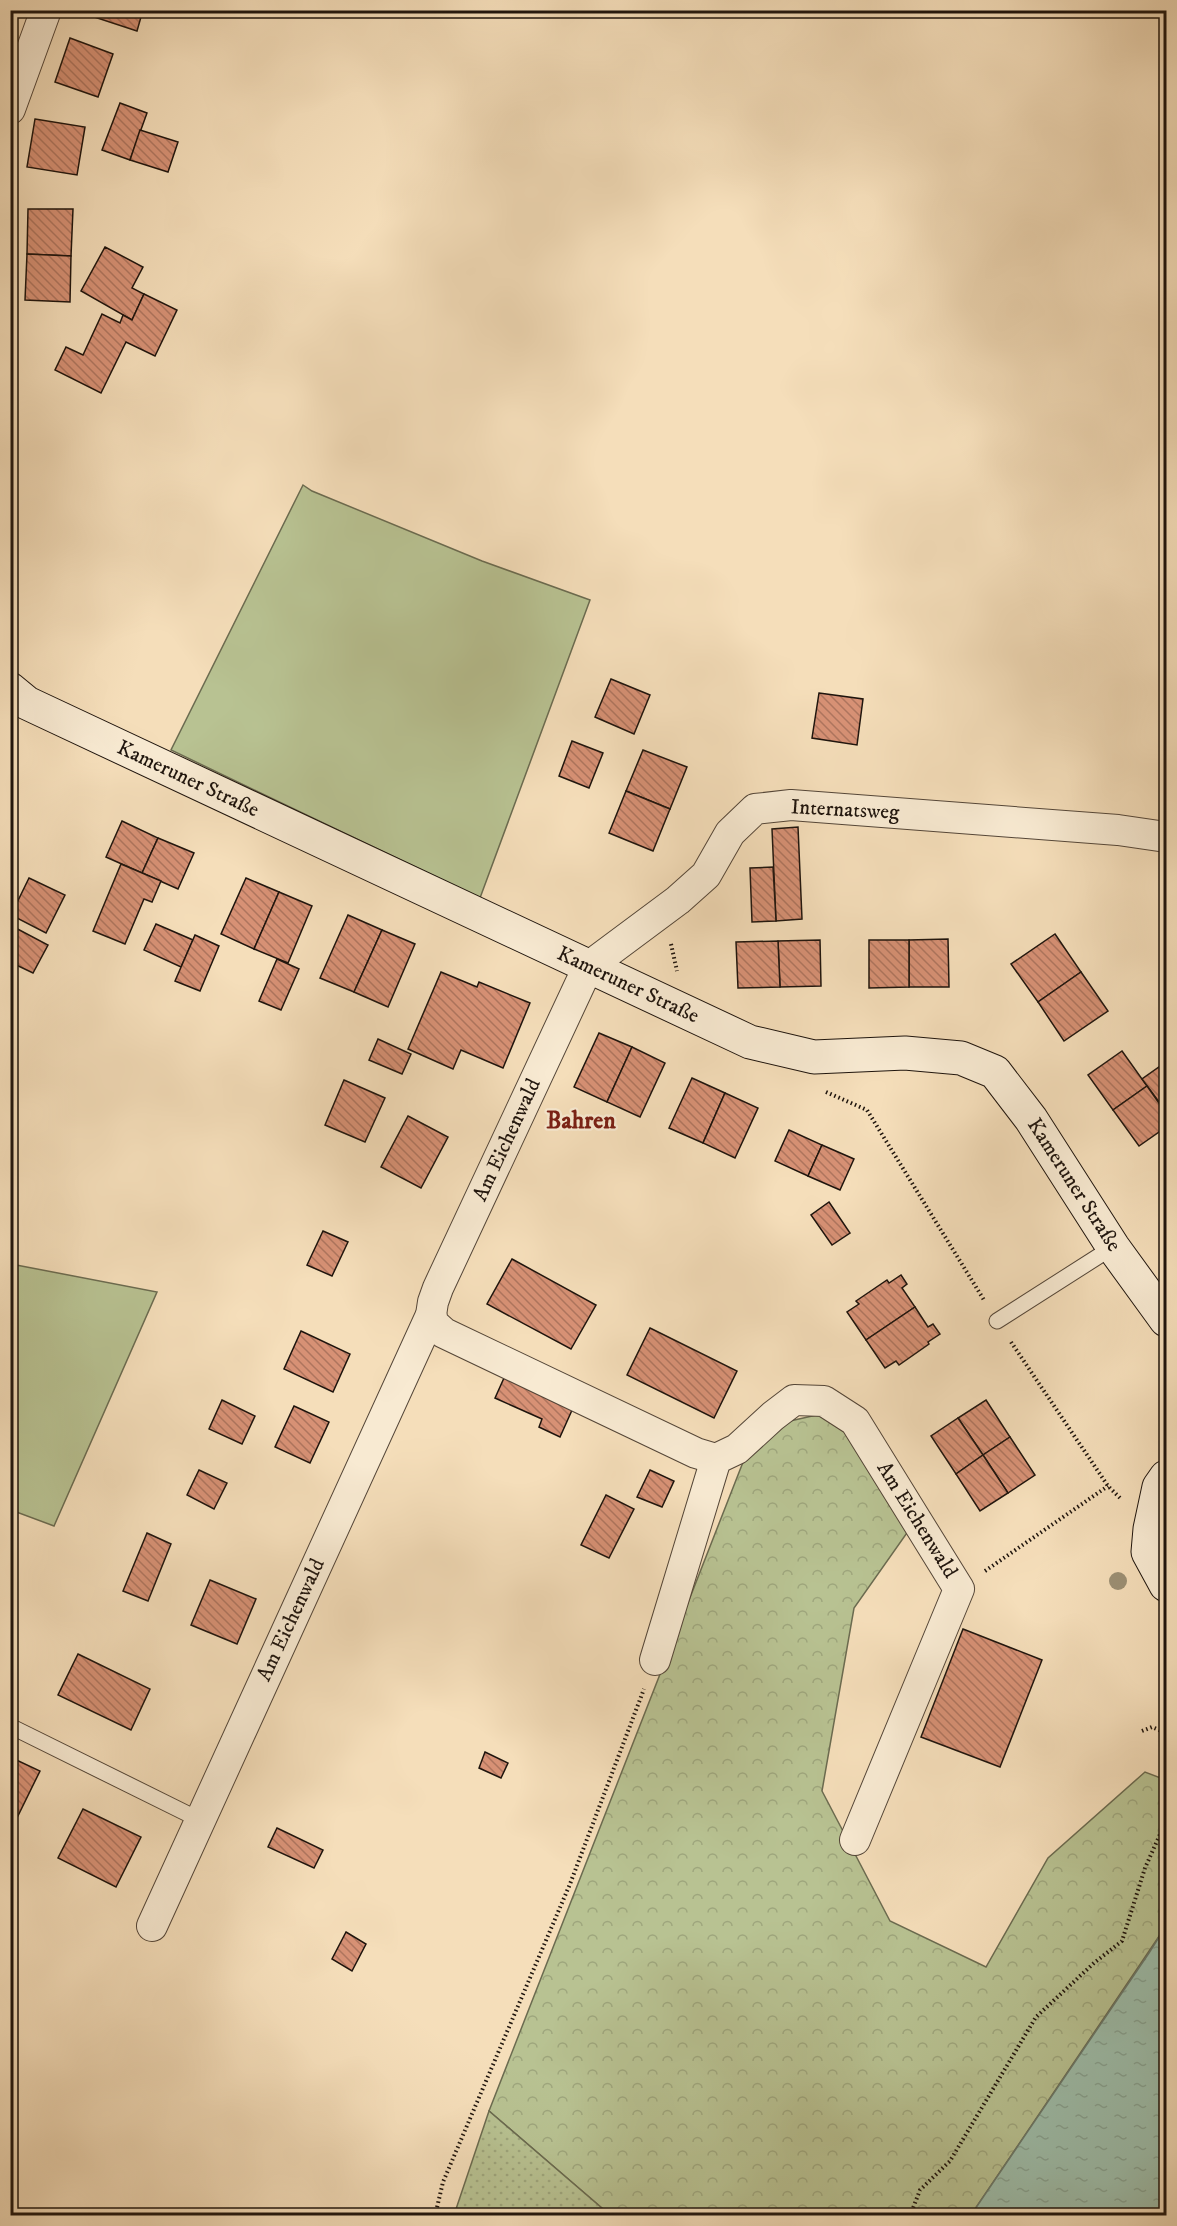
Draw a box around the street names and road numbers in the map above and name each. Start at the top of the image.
street label: Kameruner Straße [113,735,263,823]
street label: Internatsweg [790,794,901,826]
street label: Kameruner Straße [553,941,703,1029]
street label: Am Eichenwald [467,1074,547,1206]
street label: Kameruner Straße [1021,1113,1127,1257]
street label: Am Eichenwald [871,1457,963,1584]
street label: Am Eichenwald [251,1554,331,1686]

